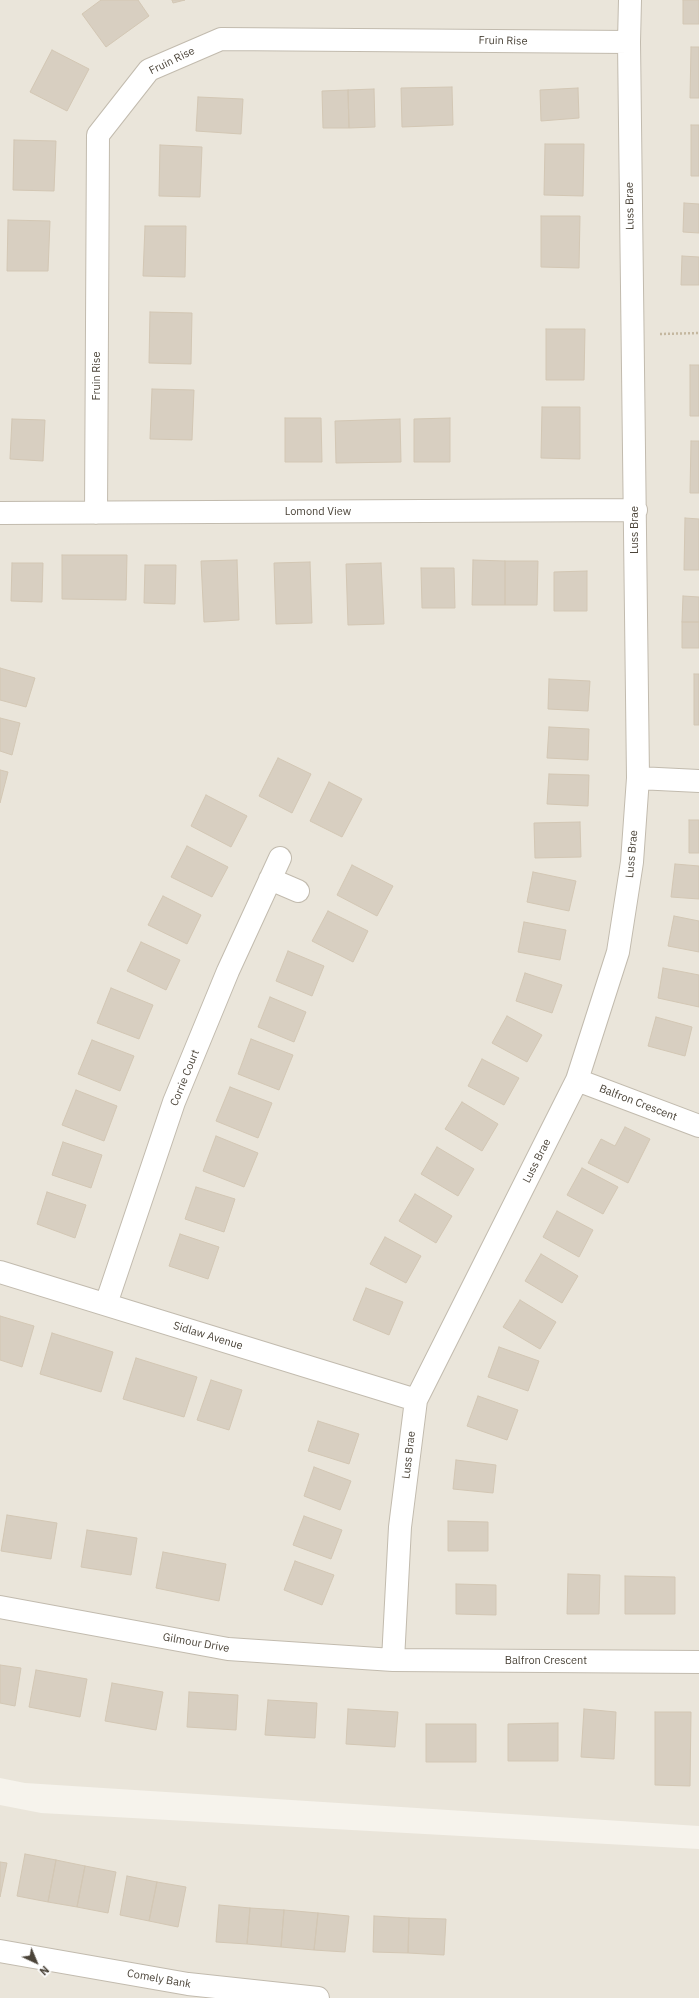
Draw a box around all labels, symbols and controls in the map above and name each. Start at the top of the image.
street label: Fruin Rise [478,34,528,48]
street label: Fruin Rise [147,44,197,78]
street label: Luss Brae [623,182,637,230]
street label: Fruin Rise [90,352,104,400]
street label: Lomond View [285,505,351,519]
street label: Luss Brae [628,506,642,554]
street label: Luss Brae [623,830,641,878]
street label: Corrie Court [168,1048,202,1108]
street label: Balfron Crescent [597,1082,679,1124]
street label: Luss Brae [520,1137,554,1185]
street label: Sidlaw Avenue [172,1319,244,1353]
street label: Luss Brae [400,1430,418,1480]
street label: Gilmour Drive [162,1631,230,1655]
street label: Balfron Crescent [505,1654,587,1668]
north arrow [16,1942,56,1982]
text: N [37,1963,52,1978]
street label: Comely Bank [126,1967,192,1991]

